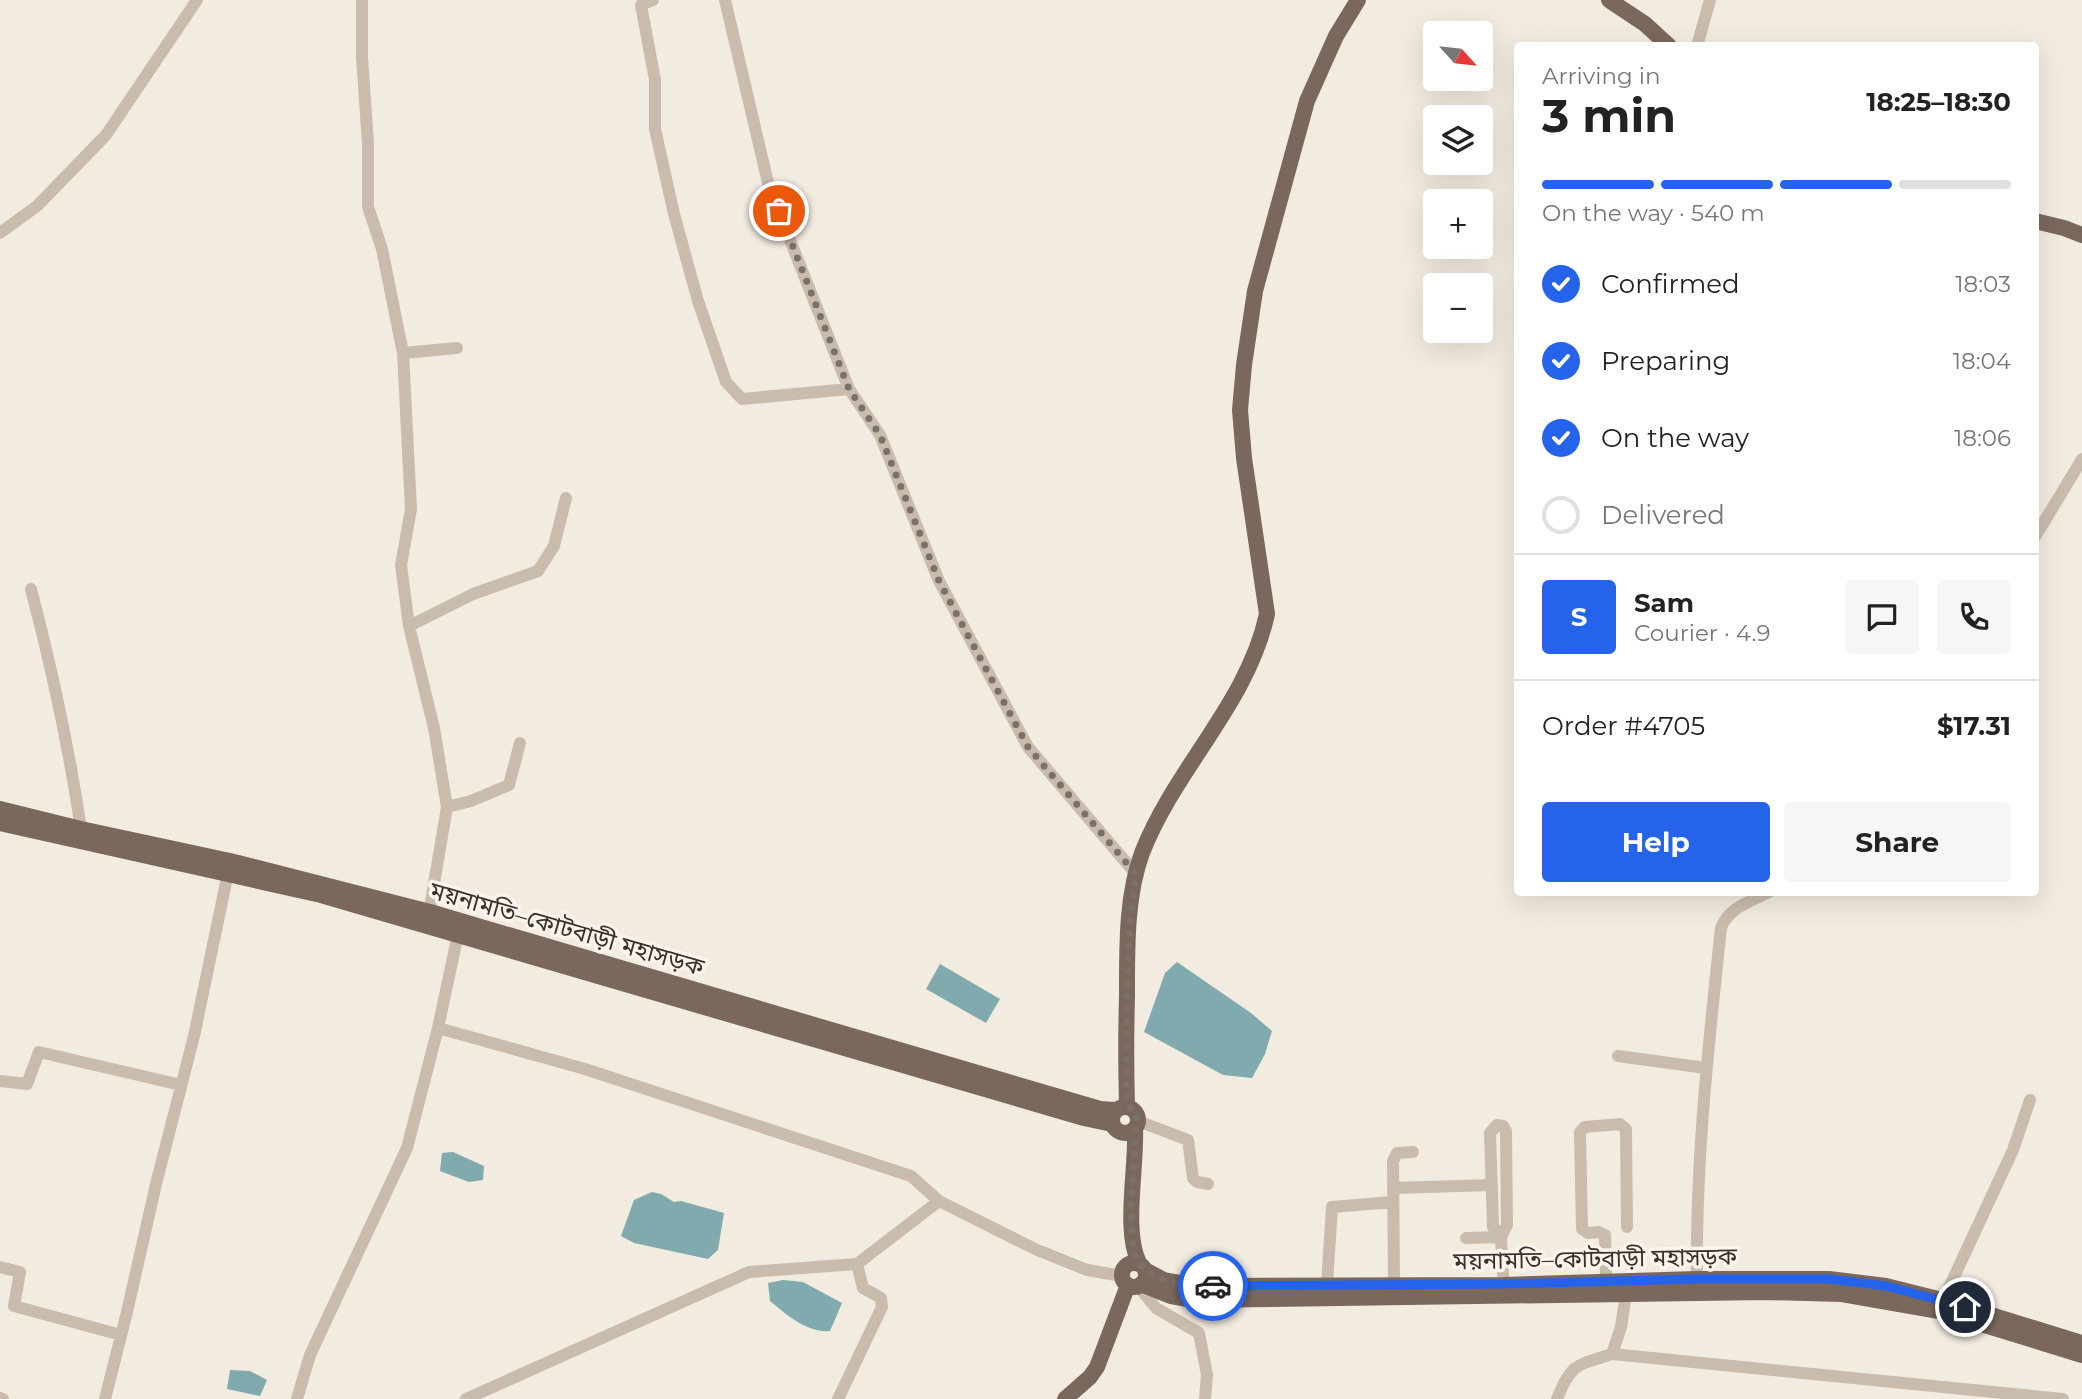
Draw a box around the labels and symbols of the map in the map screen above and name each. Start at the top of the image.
north arrow [1423,21,1493,91]
pin [749,181,809,241]
street label: ময়নামতি–কোটবাড়ী মহাসড়ক [426,875,708,982]
street label: ময়নামতি–কোটবাড়ী মহাসড়ক [1452,1242,1738,1275]
courier [1178,1251,1248,1321]
pin [1935,1277,1995,1337]

